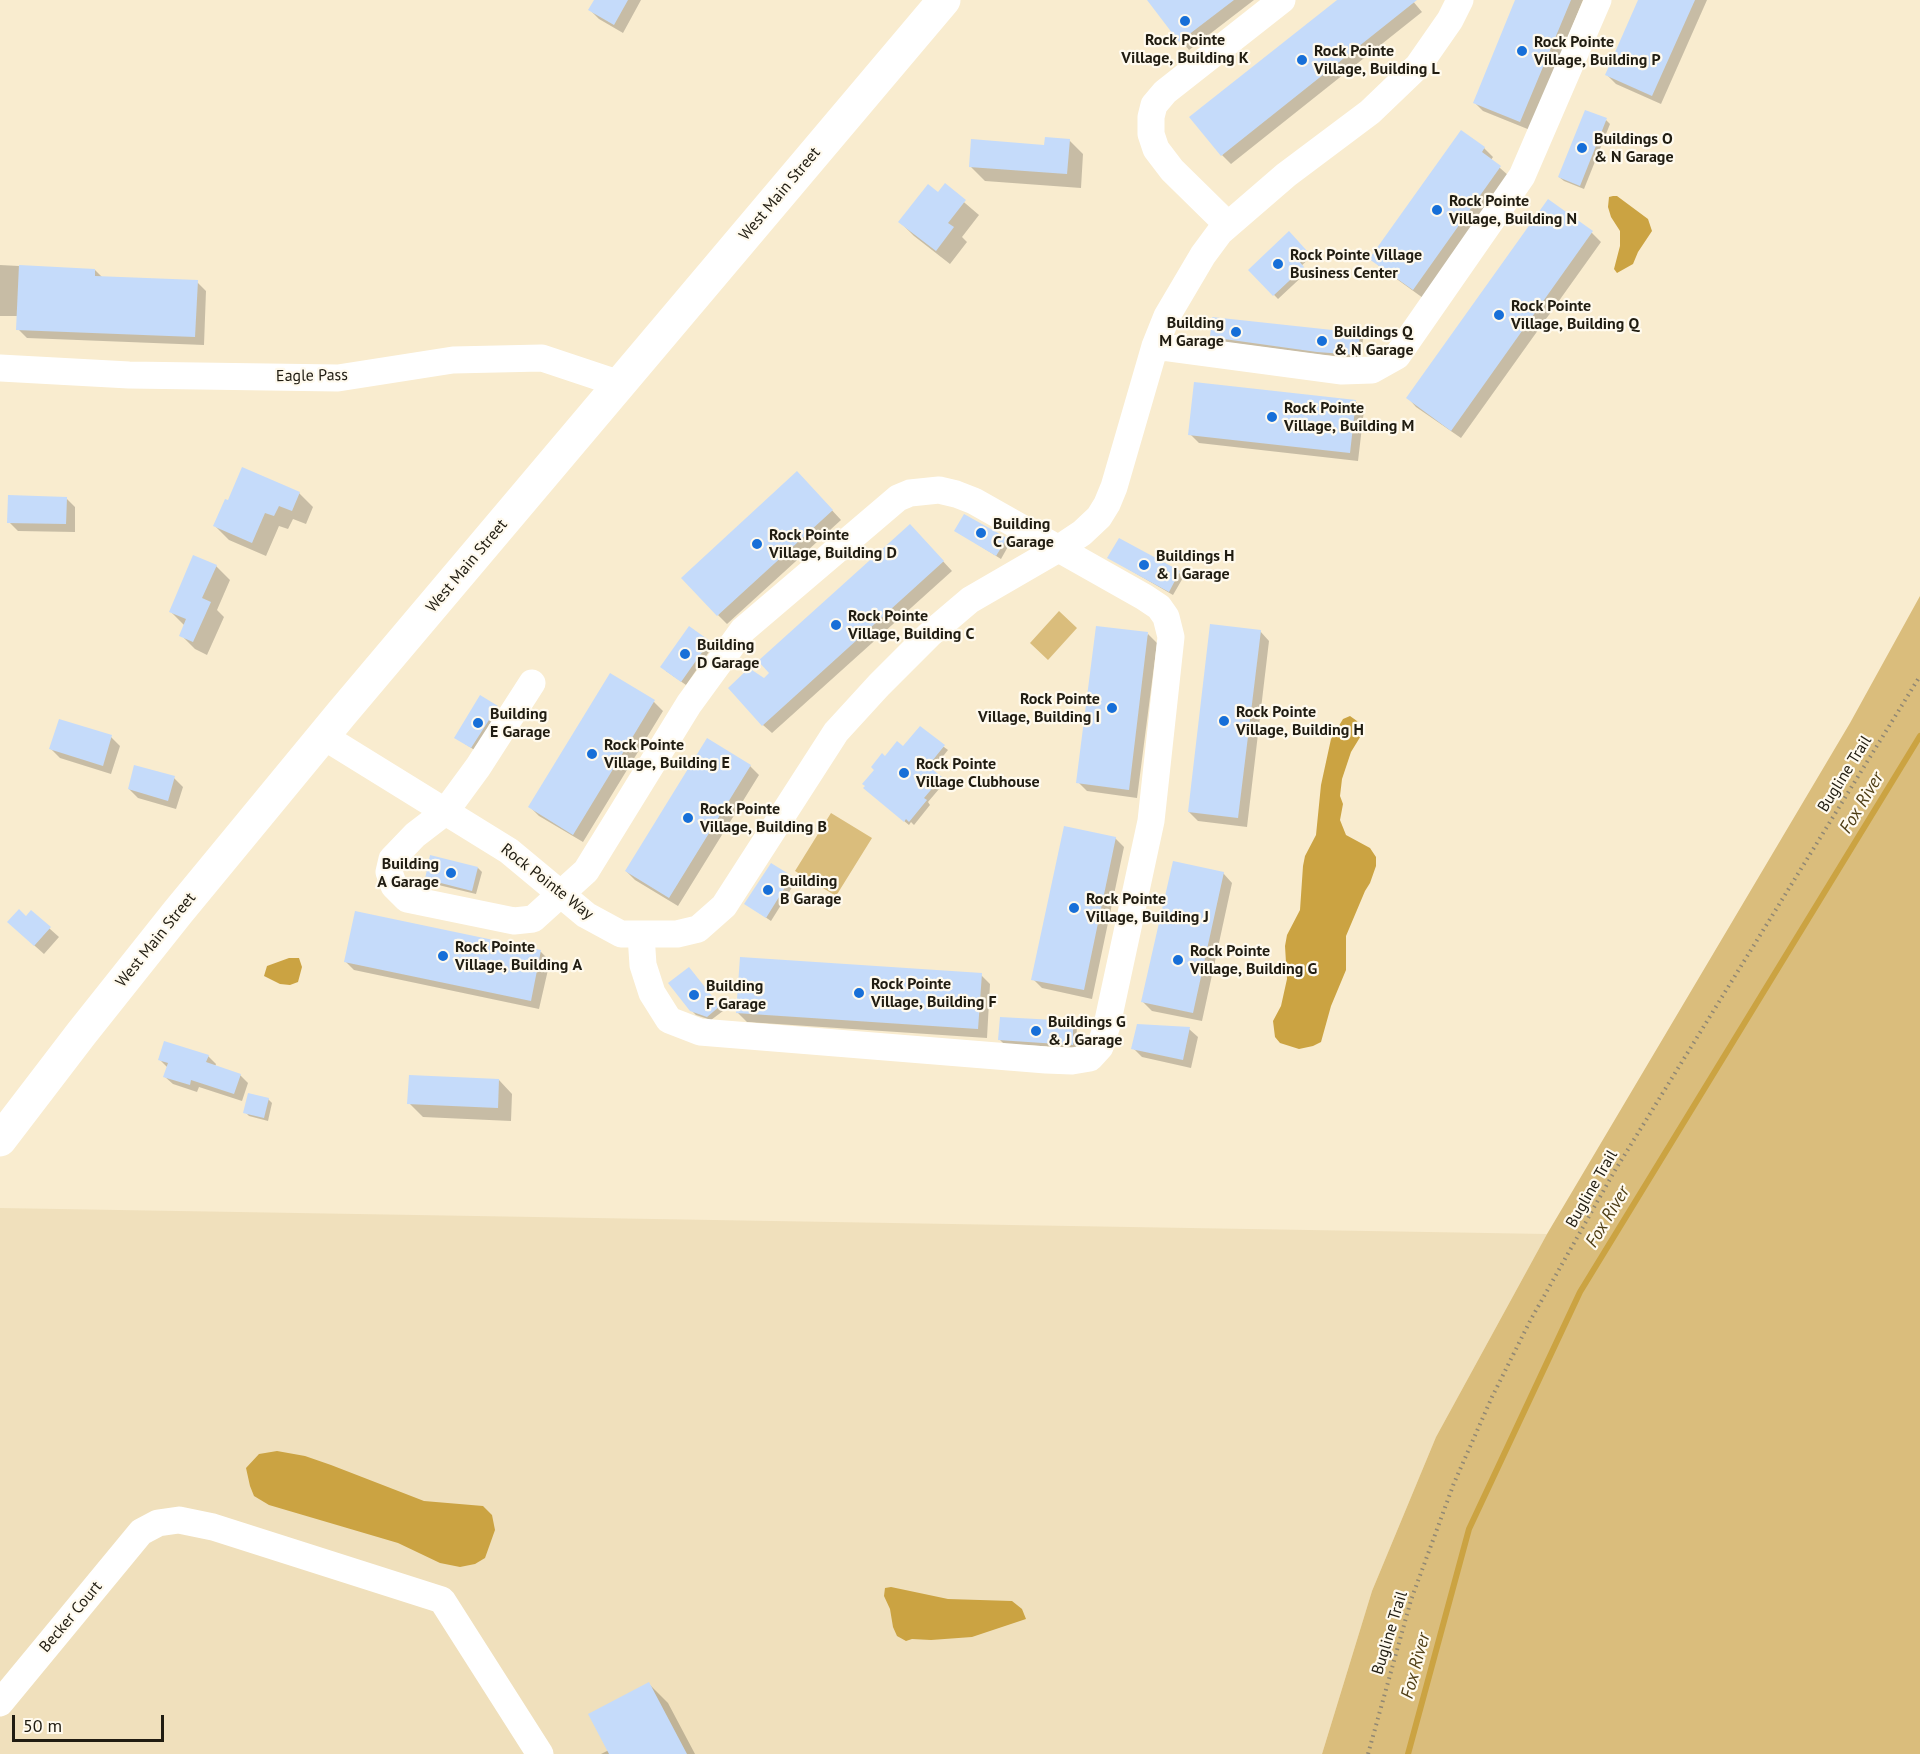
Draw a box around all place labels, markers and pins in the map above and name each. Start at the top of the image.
marker: Rock Pointe Village, Building K [1178,14,1192,28]
place label: Rock Pointe Village, Building K [1121,30,1249,68]
place label: Rock Pointe Village, Building P [1534,32,1661,70]
place label: Rock Pointe Village, Building L [1314,41,1440,79]
marker: Rock Pointe Village, Building P [1515,44,1529,58]
marker: Rock Pointe Village, Building L [1295,53,1309,67]
place label: Buildings O & N Garage [1594,129,1674,167]
marker: Buildings O & N Garage [1575,141,1589,155]
place label: Rock Pointe Village, Building N [1449,191,1577,229]
marker: Rock Pointe Village, Building N [1430,203,1444,217]
place label: Rock Pointe Village Business Center [1290,245,1422,283]
marker: Rock Pointe Village Business Center [1271,257,1285,271]
place label: Rock Pointe Village, Building Q [1511,296,1639,334]
marker: Rock Pointe Village, Building Q [1492,308,1506,322]
place label: Building M Garage [1159,313,1224,351]
place label: Buildings Q & N Garage [1334,322,1414,360]
marker: Building M Garage [1229,325,1243,339]
marker: Buildings Q & N Garage [1315,334,1329,348]
place label: Rock Pointe Village, Building M [1284,398,1414,436]
marker: Rock Pointe Village, Building M [1265,410,1279,424]
place label: Building C Garage [993,514,1054,552]
place label: Rock Pointe Village, Building D [769,525,897,563]
marker: Building C Garage [974,526,988,540]
marker: Rock Pointe Village, Building D [750,537,764,551]
place label: Buildings H & I Garage [1156,546,1235,584]
marker: Buildings H & I Garage [1137,558,1151,572]
place label: Rock Pointe Village, Building C [848,606,974,644]
marker: Rock Pointe Village, Building C [829,618,843,632]
place label: Building D Garage [697,635,759,673]
marker: Building D Garage [678,647,692,661]
place label: Rock Pointe Village, Building I [978,689,1100,727]
marker: Rock Pointe Village, Building I [1105,701,1119,715]
place label: Rock Pointe Village, Building H [1236,702,1364,740]
place label: Building E Garage [490,704,550,742]
marker: Rock Pointe Village, Building H [1217,714,1231,728]
marker: Building E Garage [471,716,485,730]
place label: Rock Pointe Village, Building E [604,735,730,773]
marker: Rock Pointe Village, Building E [585,747,599,761]
place label: Rock Pointe Village Clubhouse [916,754,1040,792]
marker: Rock Pointe Village Clubhouse [897,766,911,780]
place label: Rock Pointe Village, Building B [700,799,827,837]
marker: Rock Pointe Village, Building B [681,811,695,825]
place label: Building A Garage [377,854,439,892]
marker: Building A Garage [444,866,458,880]
place label: Building B Garage [780,871,841,909]
marker: Building B Garage [761,883,775,897]
place label: Rock Pointe Village, Building J [1086,889,1209,927]
marker: Rock Pointe Village, Building J [1067,901,1081,915]
place label: Rock Pointe Village, Building A [455,937,582,975]
place label: Rock Pointe Village, Building G [1190,941,1317,979]
marker: Rock Pointe Village, Building A [436,949,450,963]
marker: Rock Pointe Village, Building G [1171,953,1185,967]
place label: Rock Pointe Village, Building F [871,974,997,1012]
place label: Building F Garage [706,976,766,1014]
marker: Rock Pointe Village, Building F [852,986,866,1000]
marker: Building F Garage [687,988,701,1002]
place label: Buildings G & J Garage [1048,1012,1126,1050]
marker: Buildings G & J Garage [1029,1024,1043,1038]

